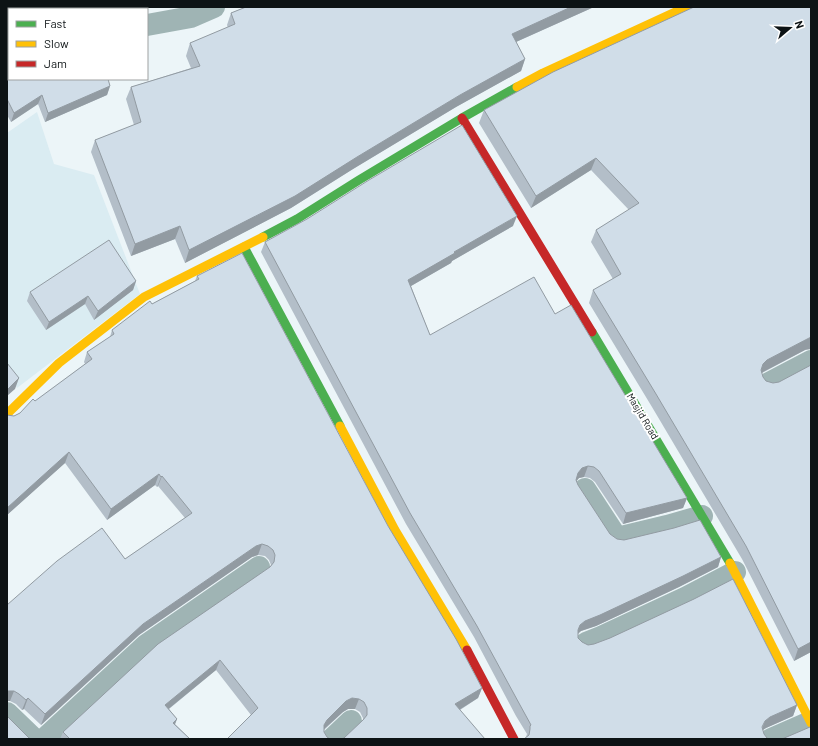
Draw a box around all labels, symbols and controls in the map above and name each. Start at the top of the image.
legend [8,8,148,80]
north arrow [770,8,810,48]
text: Fast [44,16,67,30]
text: N [793,19,807,30]
text: Slow [44,36,69,50]
text: Jam [44,56,67,70]
street label: Masjid Road [625,391,661,441]

